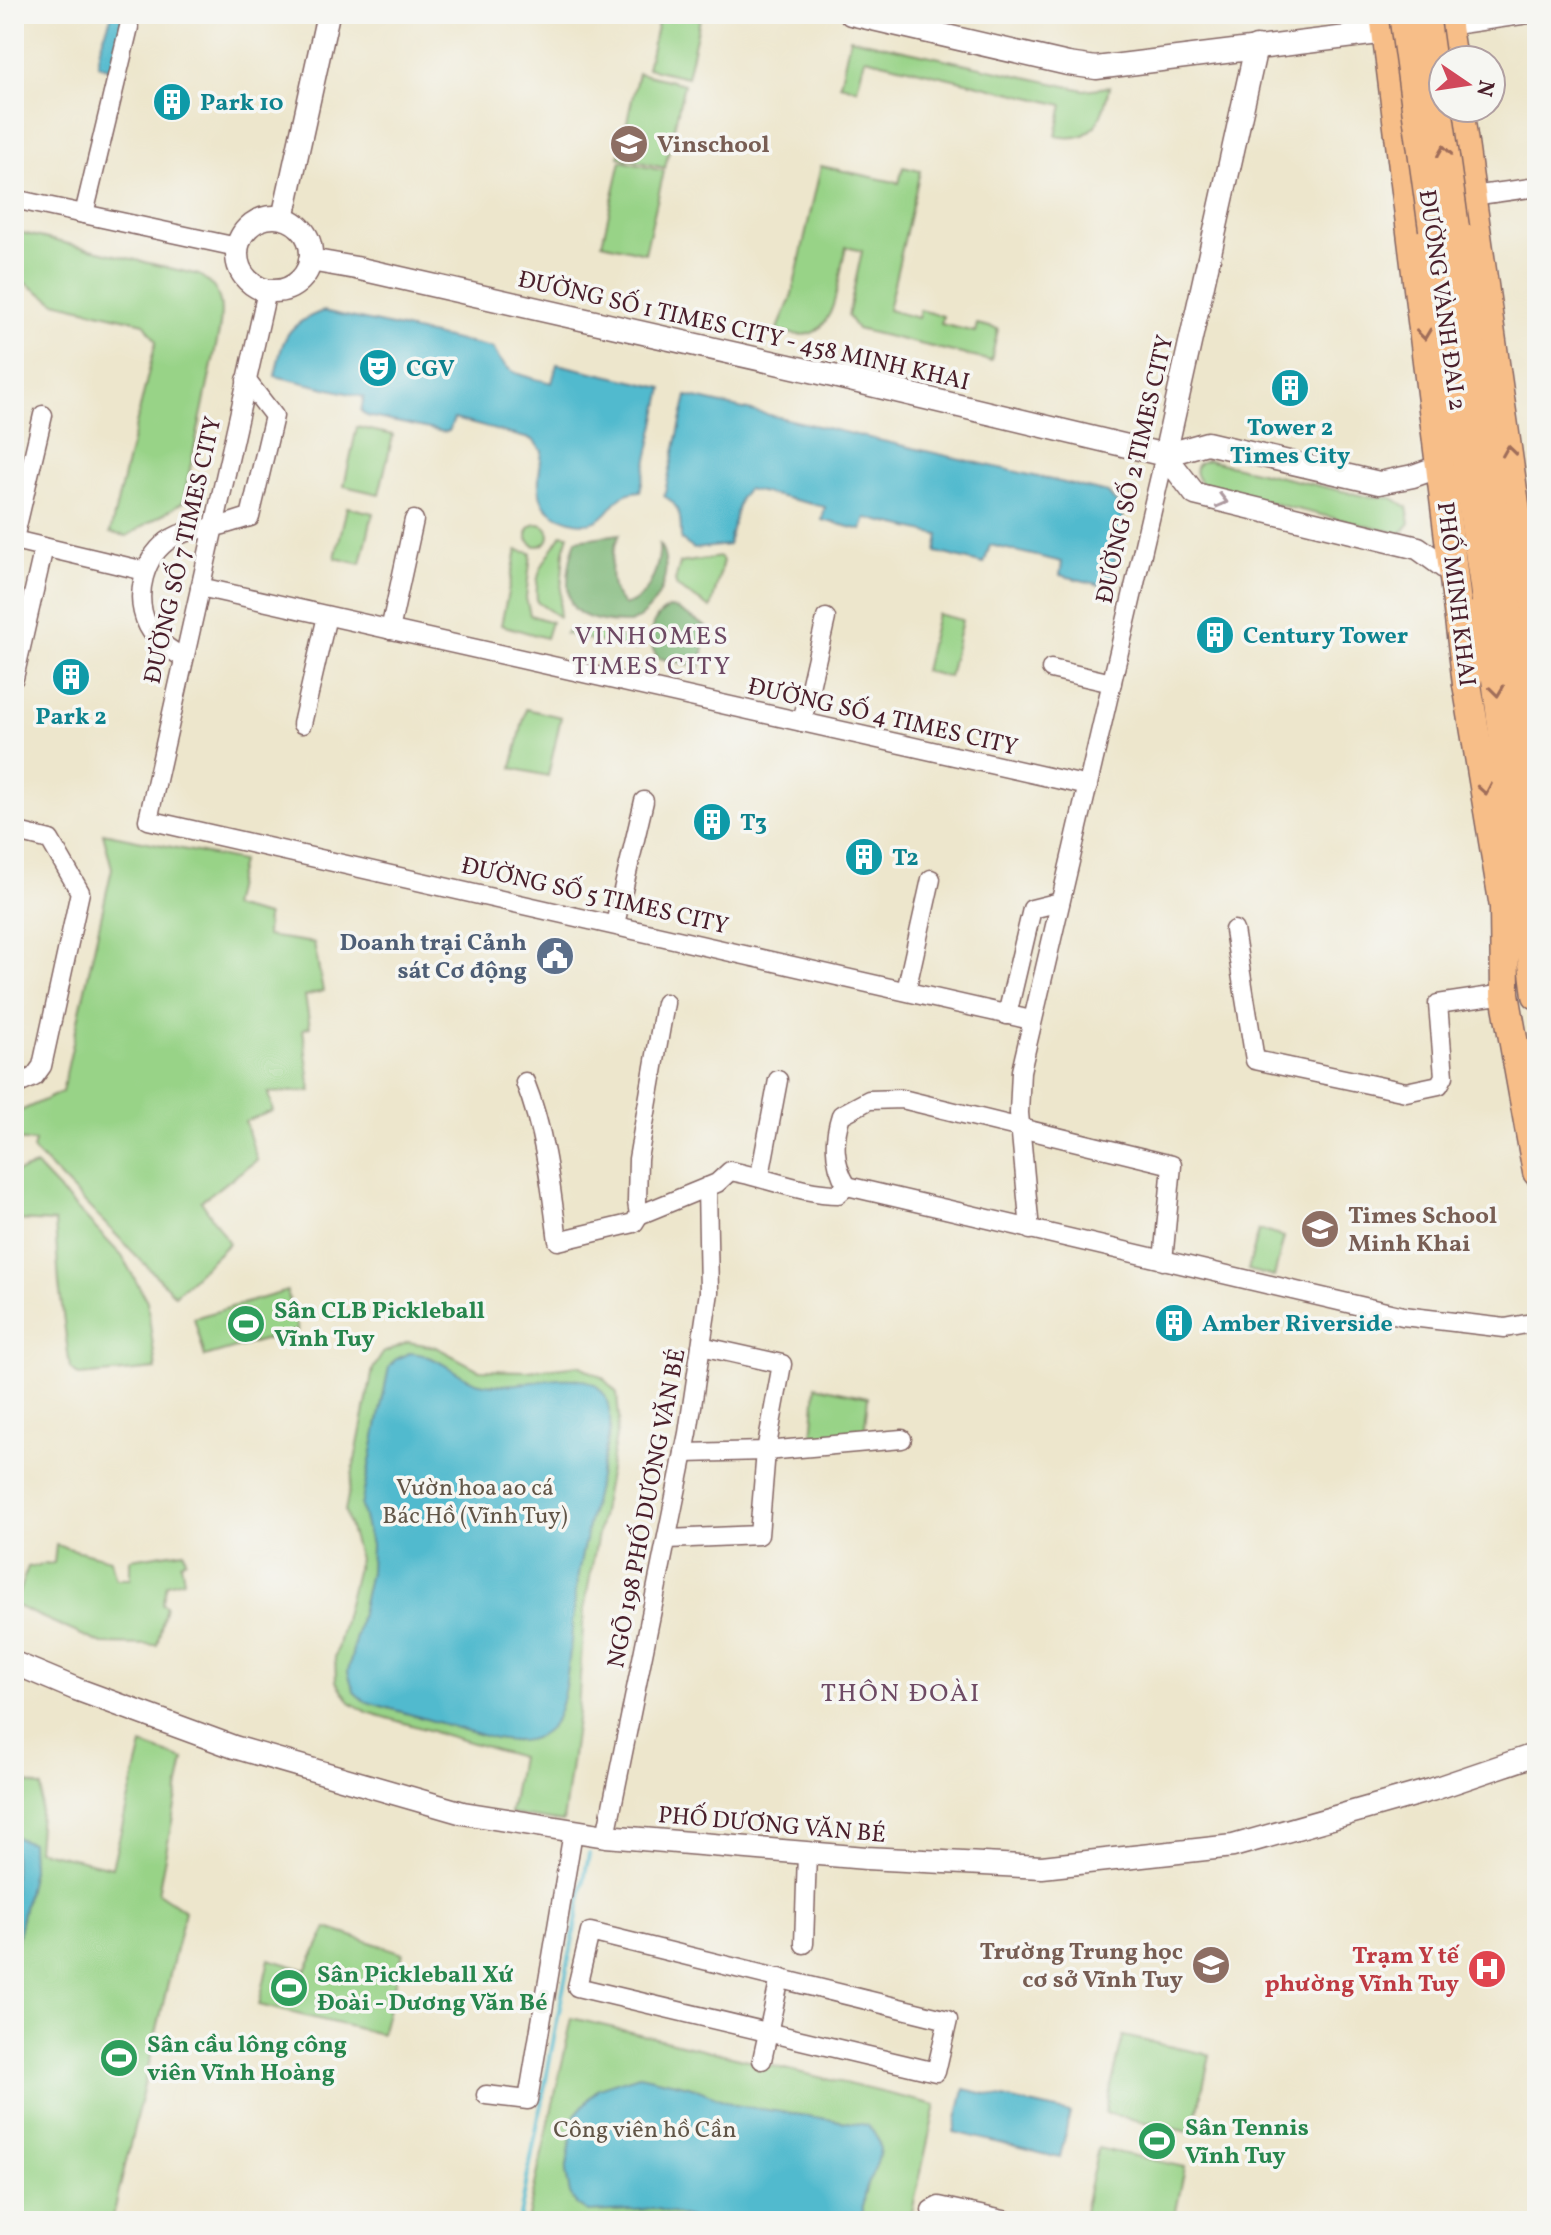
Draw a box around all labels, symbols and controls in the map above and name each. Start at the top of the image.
north arrow [1427,44,1507,124]
text: N [1467,77,1501,99]
building icon: Park 10 [151,81,193,123]
place label: Park 10 [200,87,284,121]
school or university icon: Vinschool [608,123,650,165]
place label: Vinschool [657,129,770,163]
one-way arrow [1436,144,1453,158]
street label: ĐƯỜNG VÀNH ĐAI 2 [1409,187,1473,413]
street label: ĐƯỜNG SỐ 1 TIMES CITY - 458 MINH KHAI [514,262,973,401]
one-way arrow [1416,328,1433,341]
street label: ĐƯỜNG SỐ 2 TIMES CITY [1087,331,1183,607]
theatre icon: CGV [357,347,399,389]
place label: CGV [406,353,455,387]
building icon: Tower 2 Times City [1269,367,1311,409]
place label: Tower 2 Times City [1230,412,1351,474]
street label: ĐƯỜNG SỐ 7 TIMES CITY [136,413,231,688]
one-way arrow [1501,444,1518,458]
one-way arrow [1215,492,1229,509]
street label: PHỐ MINH KHAI [1427,500,1484,688]
building icon: Century Tower [1194,614,1236,656]
district label: VINHOMES TIMES CITY [572,619,732,685]
place label: Century Tower [1243,620,1408,654]
building icon: Park 2 [50,656,92,698]
street label: ĐƯỜNG SỐ 4 TIMES CITY [744,669,1021,766]
one-way arrow [1488,684,1505,698]
place label: Park 2 [35,701,107,735]
one-way arrow [1475,782,1492,795]
building icon: T3 [691,801,733,843]
place label: T3 [740,807,767,841]
building icon: T2 [843,836,885,878]
place label: T2 [892,842,919,876]
street label: ĐƯỜNG SỐ 5 TIMES CITY [457,849,732,944]
place label: Doanh trại Cảnh sát Cơ động [339,927,527,989]
public building icon: Doanh trại Cảnh sát Cơ động [534,935,576,977]
place label: Times School Minh Khai [1348,1200,1497,1262]
school or university icon: Times School Minh Khai [1299,1208,1341,1250]
place label: Sân CLB Pickleball Vĩnh Tuy [274,1295,485,1357]
building icon: Amber Riverside [1153,1302,1195,1344]
sports icon: Sân CLB Pickleball Vĩnh Tuy [225,1303,267,1345]
place label: Amber Riverside [1202,1308,1393,1342]
street label: NGÕ 198 PHỐ DƯƠNG VĂN BÉ [599,1345,696,1671]
park label: Vườn hoa ao cá Bác Hồ (Vĩnh Tuy) [382,1472,568,1534]
district label: THÔN ĐOÀI [821,1676,981,1712]
street label: PHỐ DƯƠNG VĂN BÉ [656,1798,887,1853]
place label: Trường Trung học cơ sở Vĩnh Tuy [979,1936,1184,1998]
place label: Trạm Y tế phường Vĩnh Tuy [1265,1940,1461,2002]
school or university icon: Trường Trung học cơ sở Vĩnh Tuy [1190,1944,1232,1986]
hospital icon: Trạm Y tế phường Vĩnh Tuy [1466,1948,1508,1990]
place label: Sân Pickleball Xứ Đoài - Dương Văn Bé [317,1959,547,2021]
sports icon: Sân Pickleball Xứ Đoài - Dương Văn Bé [268,1967,310,2009]
place label: Sân cầu lông công viên Vĩnh Hoàng [147,2029,347,2091]
sports icon: Sân cầu lông công viên Vĩnh Hoàng [98,2037,140,2079]
place label: Sân Tennis Vĩnh Tuy [1185,2112,1309,2174]
park label: Công viên hồ Cần [553,2114,737,2148]
sports icon: Sân Tennis Vĩnh Tuy [1136,2120,1178,2162]

